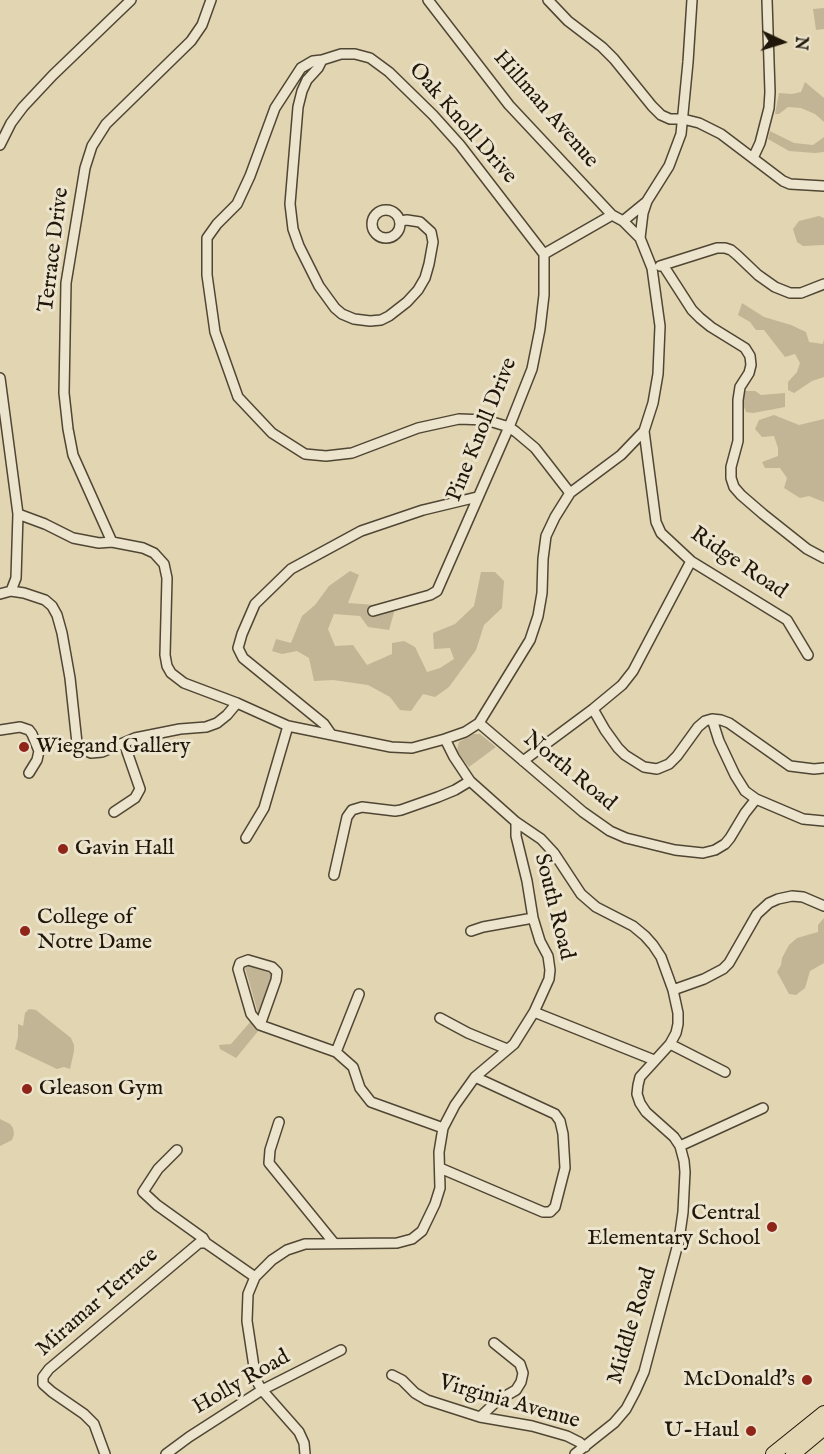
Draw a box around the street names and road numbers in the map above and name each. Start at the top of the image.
street label: Hillman Avenue [487,46,603,174]
street label: Oak Knoll Drive [402,58,522,190]
street label: Terrace Drive [34,186,76,314]
street label: Pine Knoll Drive [442,354,524,506]
street label: Ridge Road [685,522,791,606]
street label: North Road [517,726,621,818]
street label: South Road [527,851,579,963]
street label: Miramar Terrace [32,1243,164,1363]
street label: Middle Road [603,1265,663,1387]
street label: Holly Road [189,1345,295,1421]
street label: Virginia Avenue [436,1370,582,1436]

